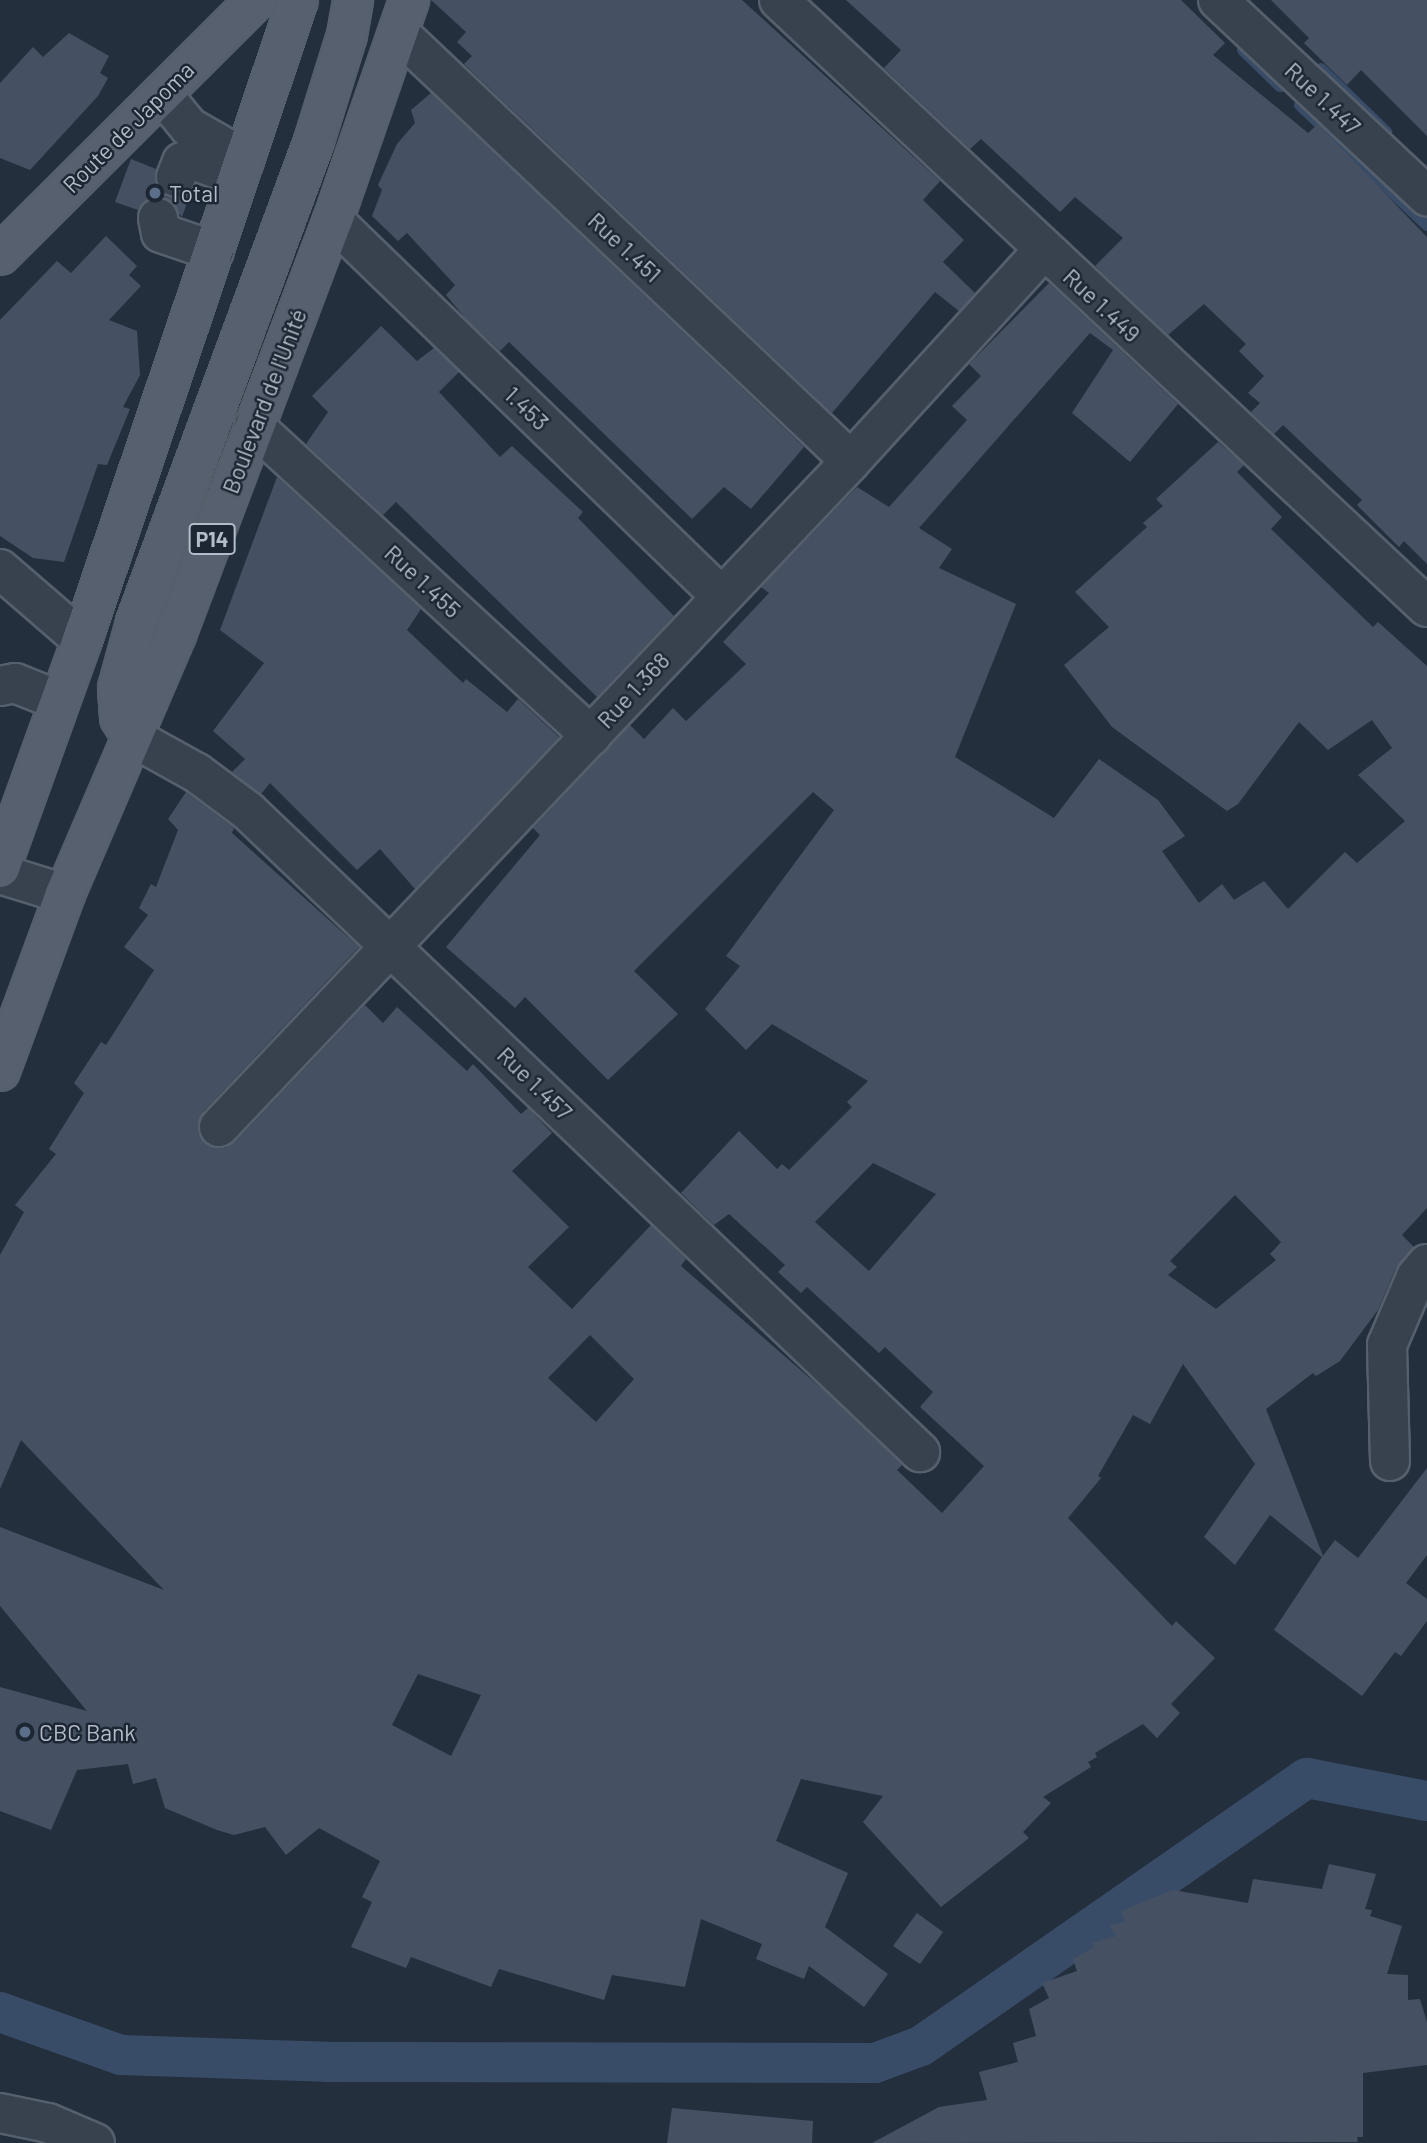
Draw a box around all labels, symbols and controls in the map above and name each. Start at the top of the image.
street label: Route de Japoma [57,56,199,198]
street label: Rue 1.447 [1279,56,1367,140]
place label: Total [169,179,218,207]
marker: Total [147,185,163,201]
street label: Rue 1.451 [583,206,667,288]
street label: Rue 1.449 [1058,263,1146,347]
street label: Boulevard de l'Unité [216,305,312,497]
street label: 1.453 [499,380,555,436]
road number: P14 [188,522,236,556]
street label: Rue 1.455 [379,539,467,623]
street label: Rue 1.368 [591,646,675,734]
street label: Rue 1.457 [492,1041,578,1125]
place label: CBC Bank [39,1718,136,1746]
marker: CBC Bank [17,1724,33,1740]

